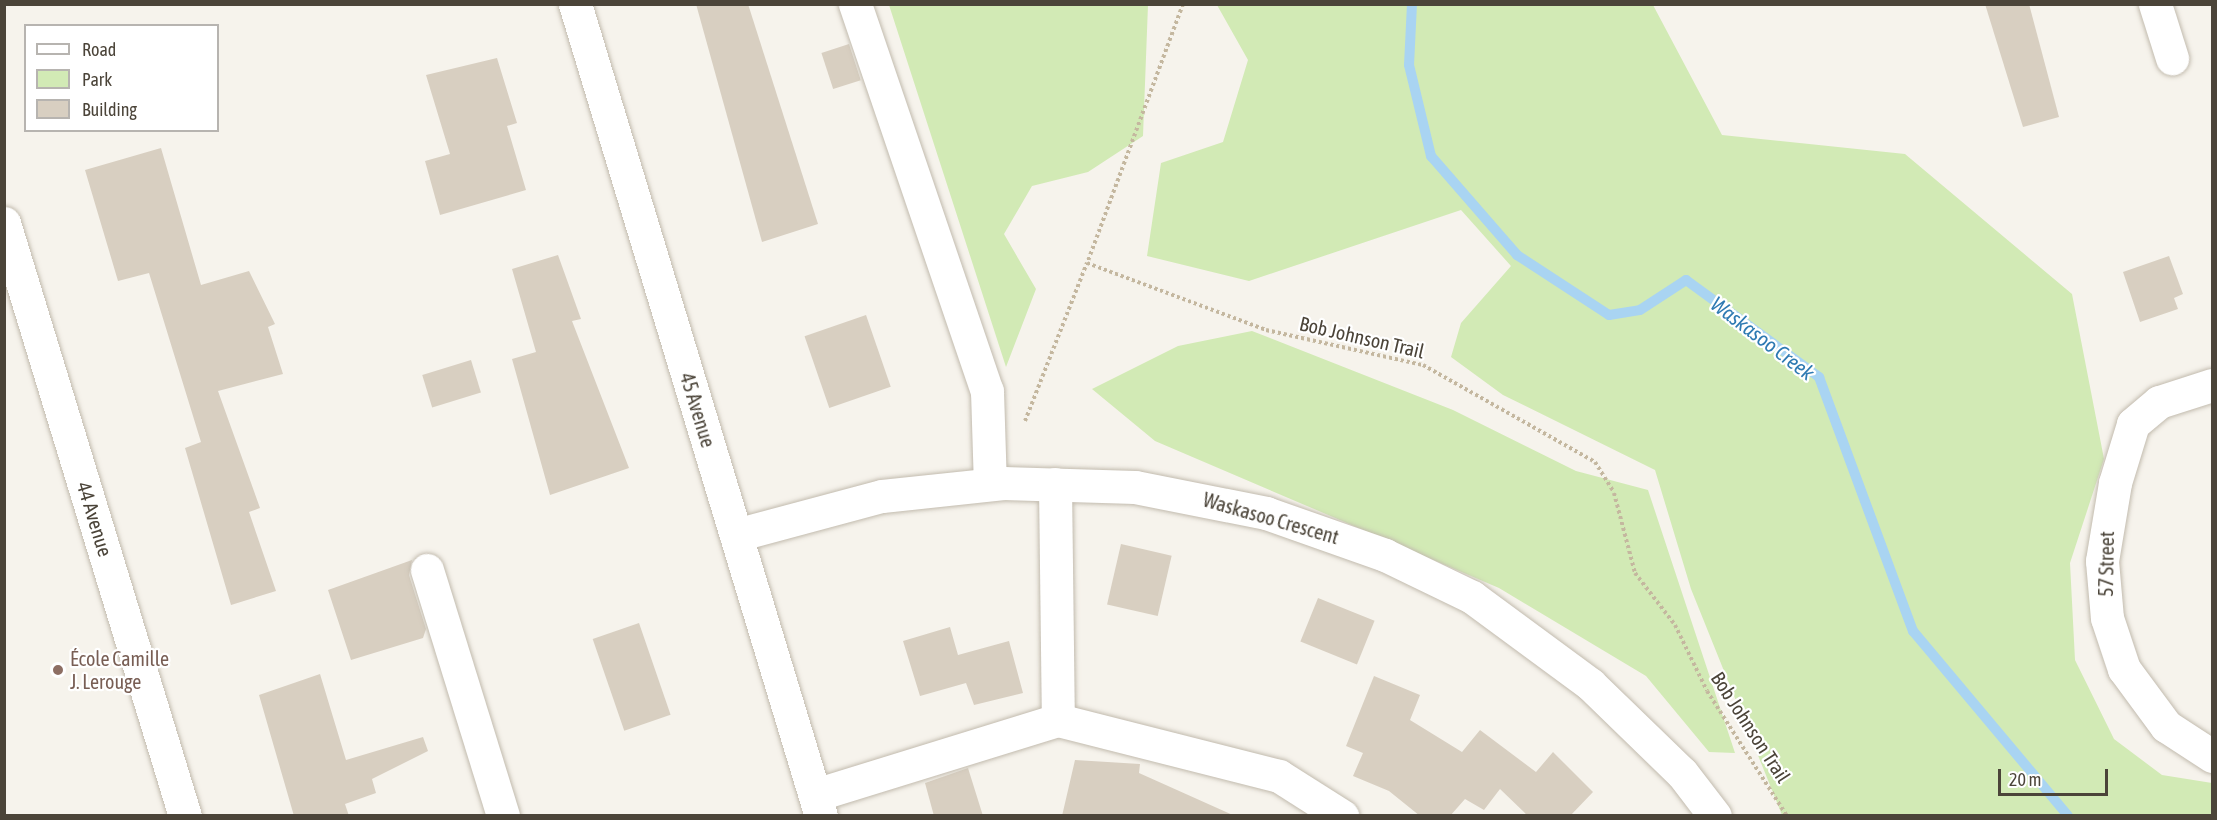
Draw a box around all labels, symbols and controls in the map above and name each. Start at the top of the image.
legend [24,24,219,132]
text: Road [82,39,116,60]
text: Park [82,69,112,90]
text: Building [82,99,137,120]
water label: Waskasoo Creek [1706,291,1820,385]
street label: Bob Johnson Trail [1297,311,1427,363]
street label: 45 Avenue [675,370,721,450]
street label: 44 Avenue [72,479,118,559]
street label: Waskasoo Crescent [1200,487,1342,549]
street label: 57 Street [2093,531,2119,597]
place label: École Camille J. Lerouge [70,646,169,693]
marker: École Camille J. Lerouge [51,663,65,677]
street label: Bob Johnson Trail [1706,667,1796,787]
scale bar [2001,757,2110,795]
text: 20 m [2009,769,2041,790]

